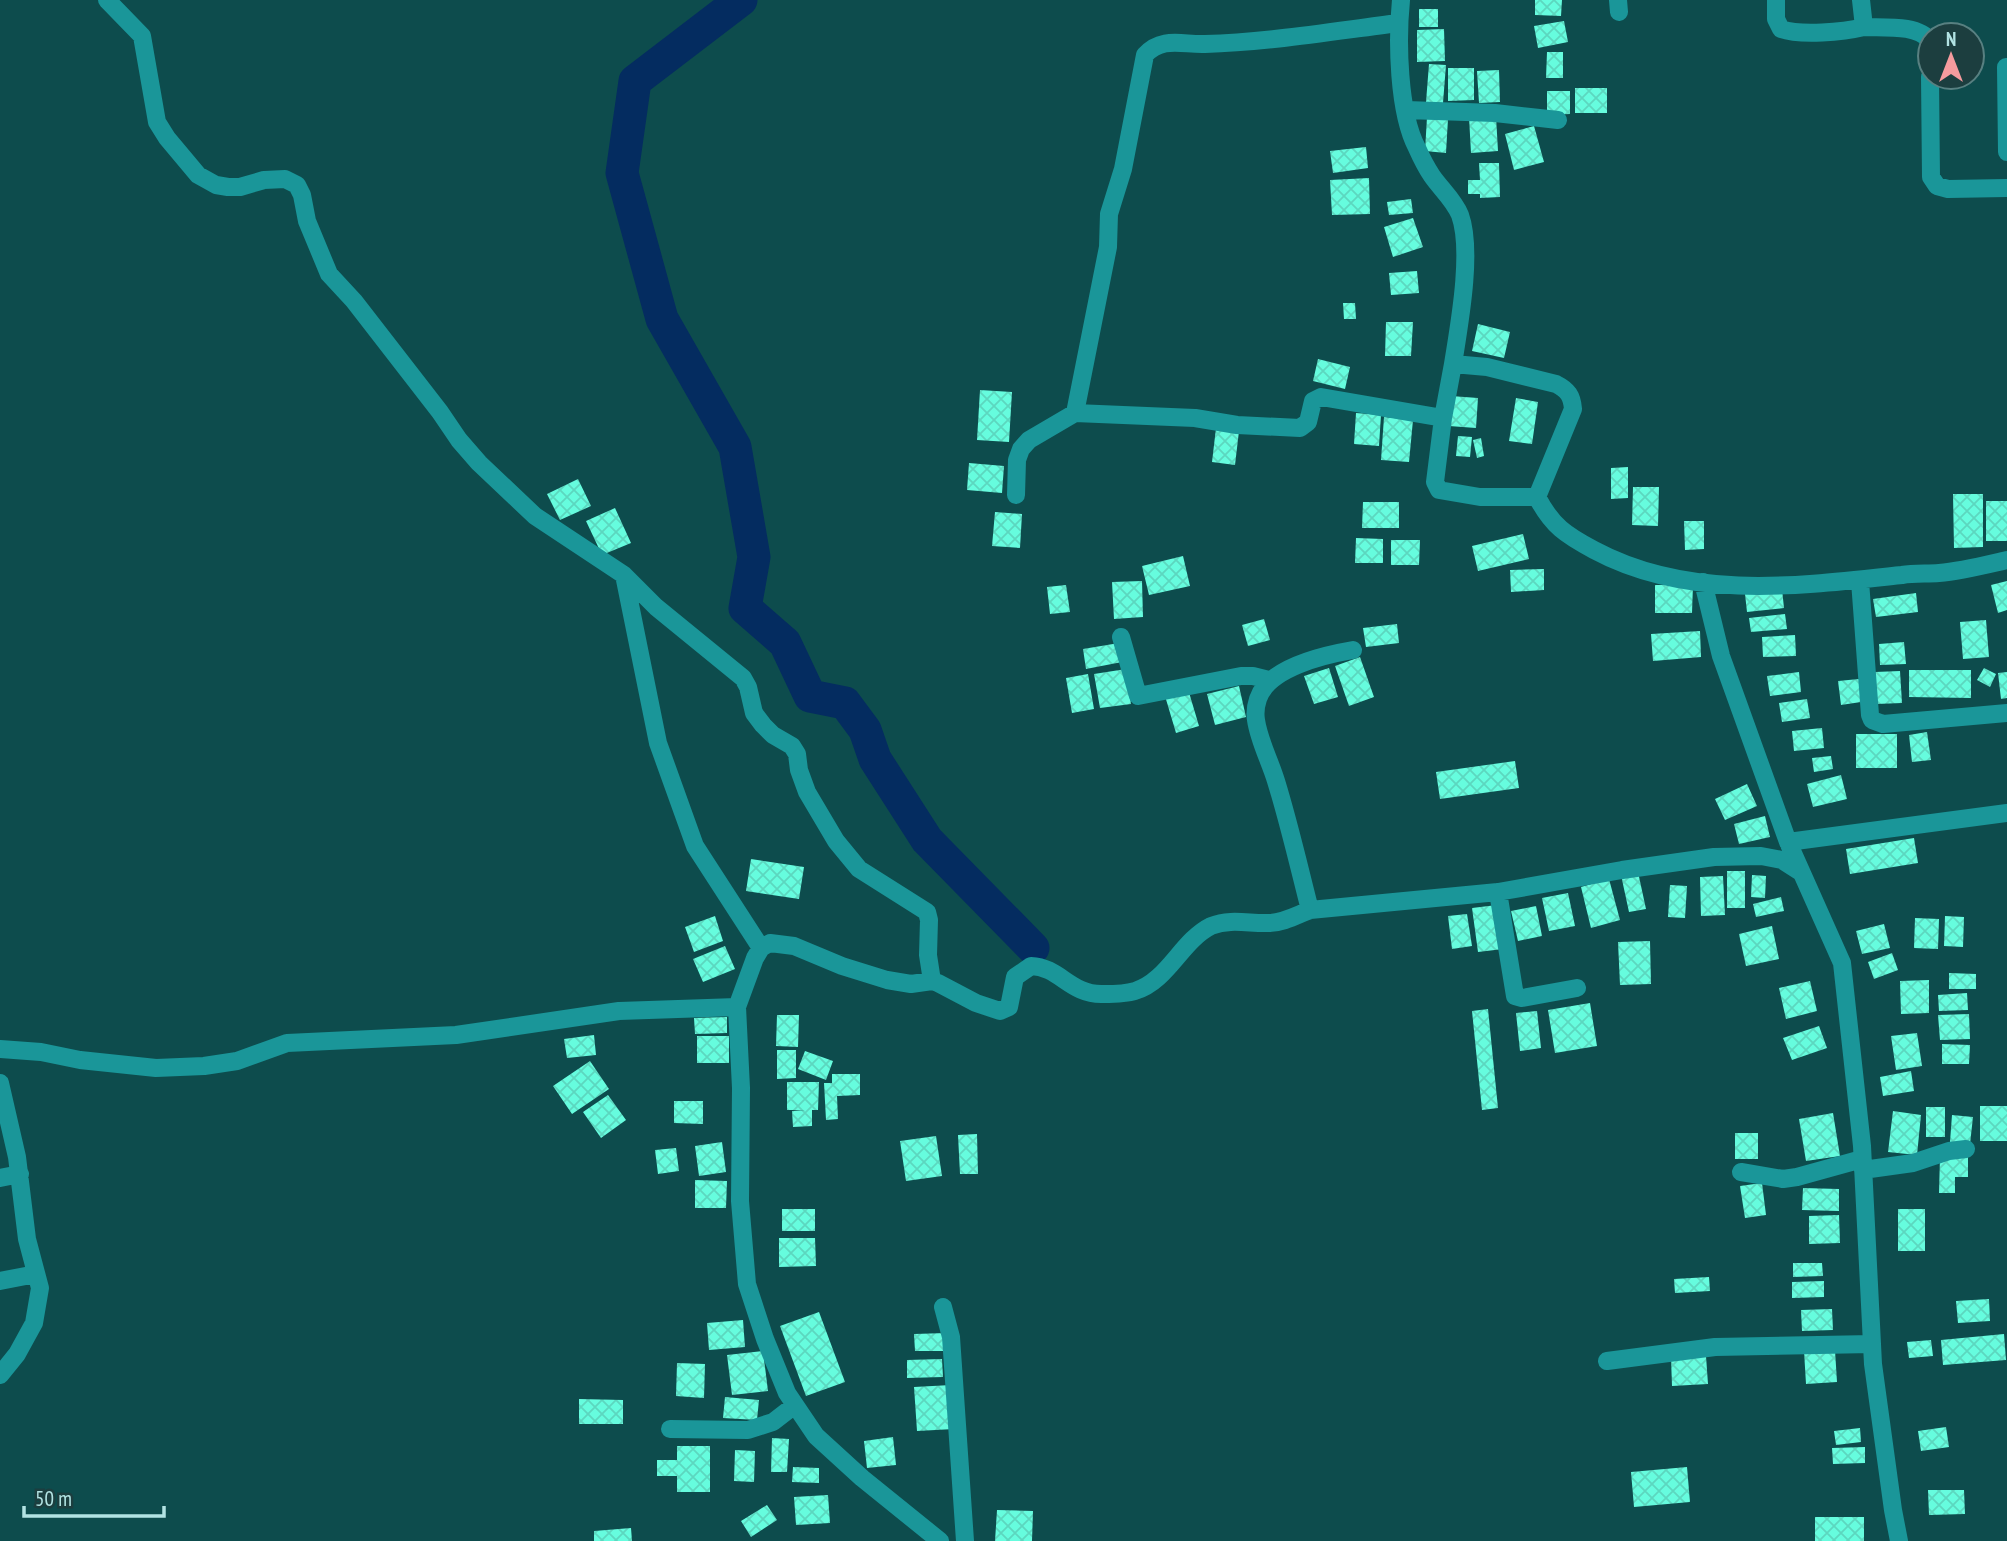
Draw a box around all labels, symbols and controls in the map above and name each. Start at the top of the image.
north arrow [1916,21,1986,91]
text: N [1946,27,1956,51]
scale bar [24,1474,164,1518]
text: 50 m [35,1485,72,1512]

